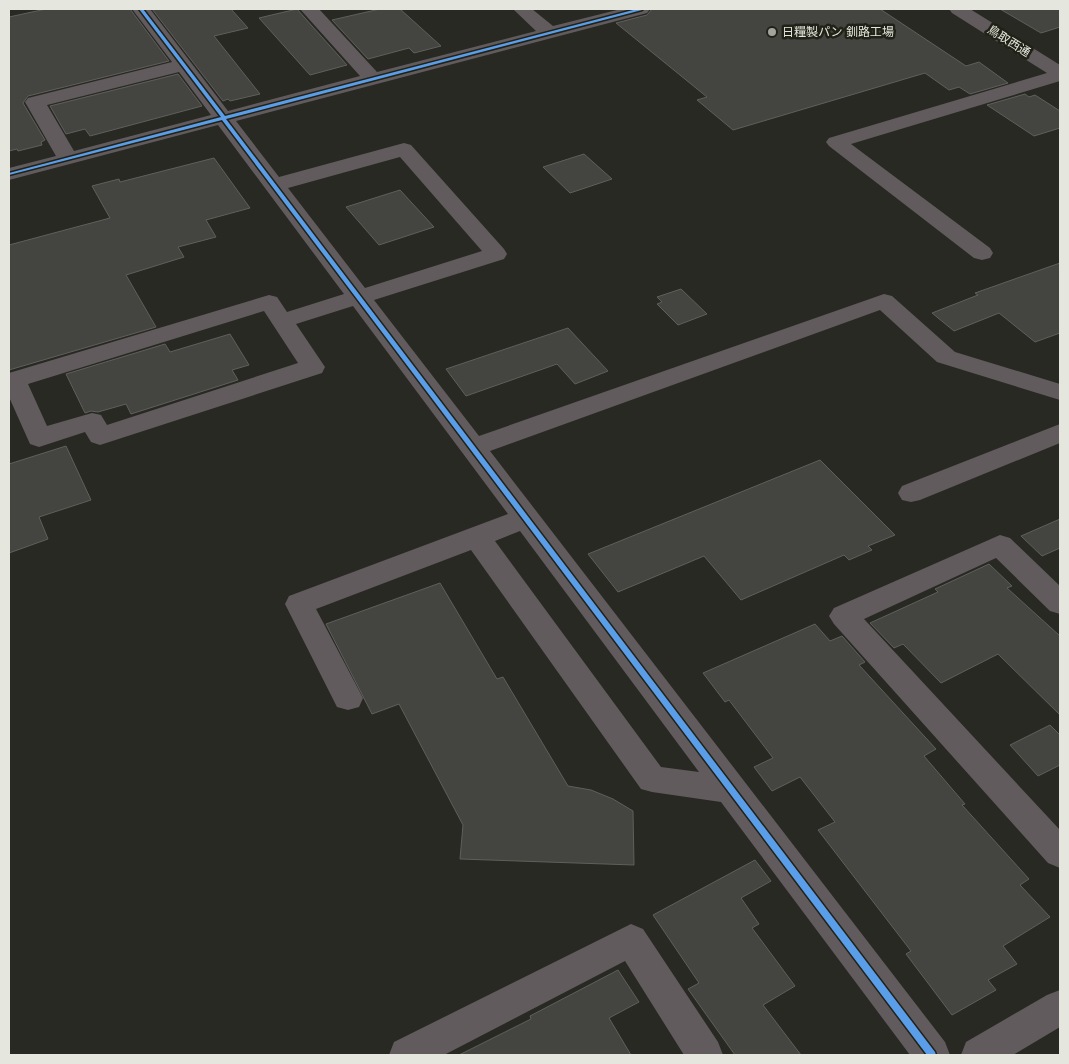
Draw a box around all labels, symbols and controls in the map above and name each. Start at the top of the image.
street label: 鳥取西通 [985,22,1033,60]
place label: 日糧製パン 釧路工場 [782,25,894,39]
marker: 日糧製パン 釧路工場 [766,26,778,38]

